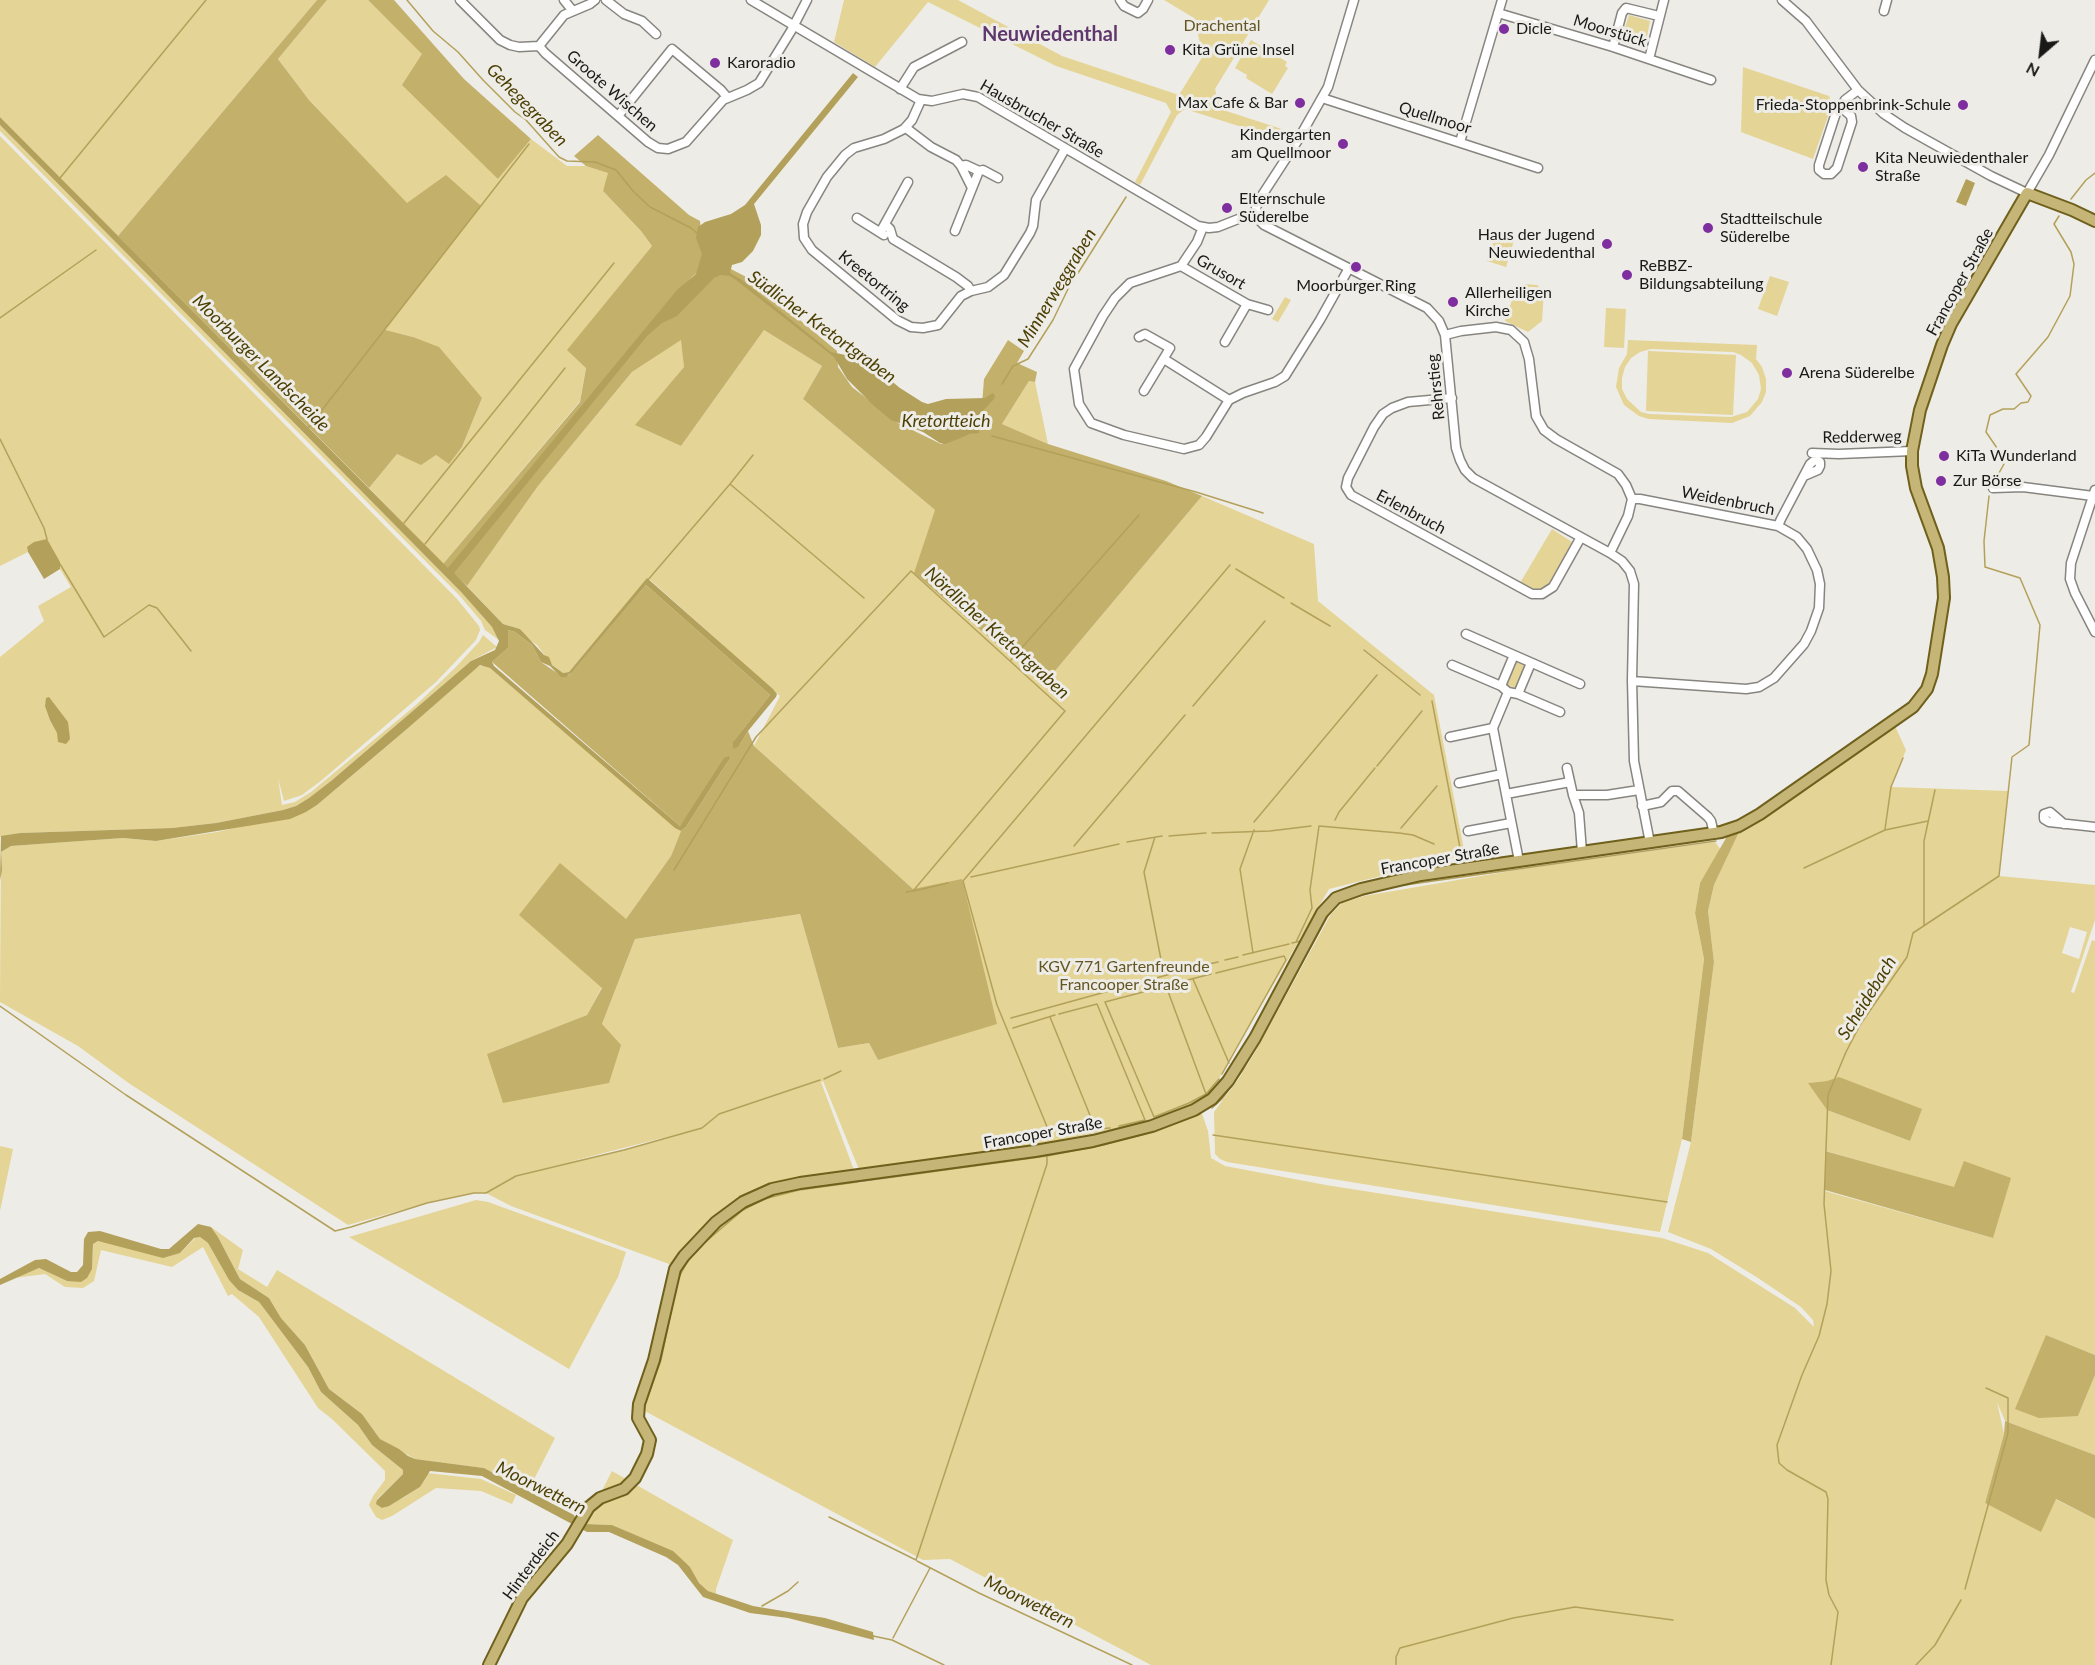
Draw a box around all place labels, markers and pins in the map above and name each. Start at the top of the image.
place label: Dicle [1516,19,1552,39]
marker: Dicle [1497,22,1511,36]
place label: Kita Grüne Insel [1182,40,1294,60]
marker: Kita Grüne Insel [1163,43,1177,57]
place label: Karoradio [727,53,796,73]
marker: Karoradio [708,56,722,70]
place label: Max Cafe & Bar [1177,93,1288,113]
place label: Frieda-Stoppenbrink-Schule [1756,95,1951,115]
marker: Max Cafe & Bar [1293,96,1307,110]
marker: Frieda-Stoppenbrink-Schule [1956,98,1970,112]
place label: Kindergarten am Quellmoor [1231,125,1331,163]
marker: Kindergarten am Quellmoor [1336,137,1350,151]
place label: Kita Neuwiedenthaler Straße [1875,148,2028,186]
marker: Kita Neuwiedenthaler Straße [1856,160,1870,174]
place label: Elternschule Süderelbe [1239,189,1325,227]
marker: Elternschule Süderelbe [1220,201,1234,215]
place label: Stadtteilschule Süderelbe [1720,209,1823,247]
marker: Stadtteilschule Süderelbe [1701,221,1715,235]
place label: Haus der Jugend Neuwiedenthal [1478,225,1595,263]
marker: Haus der Jugend Neuwiedenthal [1600,237,1614,251]
place label: ReBBZ- Bildungsabteilung [1639,256,1764,294]
marker: Moorburger Ring [1349,260,1363,274]
marker: ReBBZ- Bildungsabteilung [1620,268,1634,282]
place label: Moorburger Ring [1296,276,1416,296]
place label: Allerheiligen Kirche [1465,283,1552,321]
marker: Allerheiligen Kirche [1446,295,1460,309]
place label: Arena Süderelbe [1799,363,1915,383]
marker: Arena Süderelbe [1780,366,1794,380]
place label: KiTa Wunderland [1956,446,2077,466]
marker: KiTa Wunderland [1937,449,1951,463]
place label: Zur Börse [1953,471,2022,491]
marker: Zur Börse [1934,474,1948,488]

